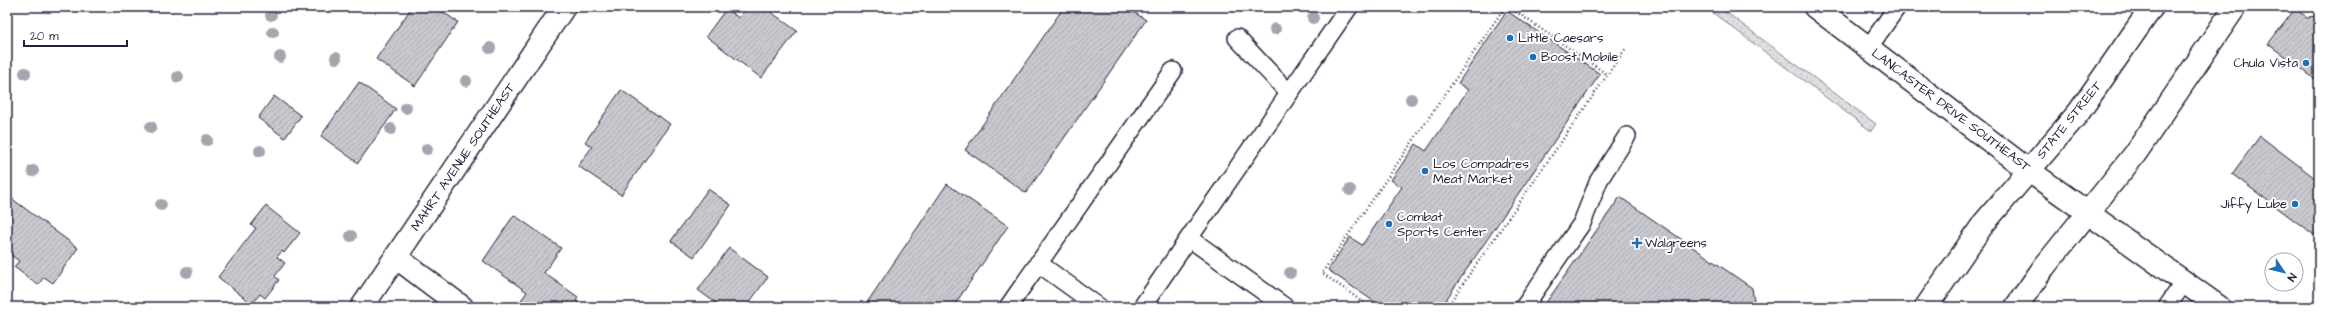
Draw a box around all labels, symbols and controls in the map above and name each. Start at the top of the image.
scale bar [24,22,127,48]
text: 20 m [30,28,59,45]
place label: Little Caesars [1518,29,1604,47]
marker: Little Caesars [1505,33,1515,43]
street label: LANCASTER DRIVE SOUTHEAST [1868,44,2035,176]
place label: Boost Mobile [1541,48,1618,66]
marker: Boost Mobile [1528,52,1538,62]
place label: Chula Vista [2233,54,2298,72]
marker: Chula Vista [2301,58,2311,68]
street label: STATE STREET [2032,77,2106,163]
street label: MAHRT AVENUE SOUTHEAST [407,79,520,235]
place label: Los Compadres Meat Market [1433,155,1529,188]
marker: Los Compadres Meat Market [1420,166,1430,176]
place label: Jiffy Lube [2220,195,2287,214]
marker: Jiffy Lube [2290,199,2300,209]
place label: Combat Sports Center [1397,208,1486,241]
marker: Combat Sports Center [1384,219,1394,229]
place label: Walgreens [1645,234,1707,253]
marker: Walgreens [1632,238,1642,248]
north arrow [2264,252,2304,292]
text: N [2284,270,2300,285]

